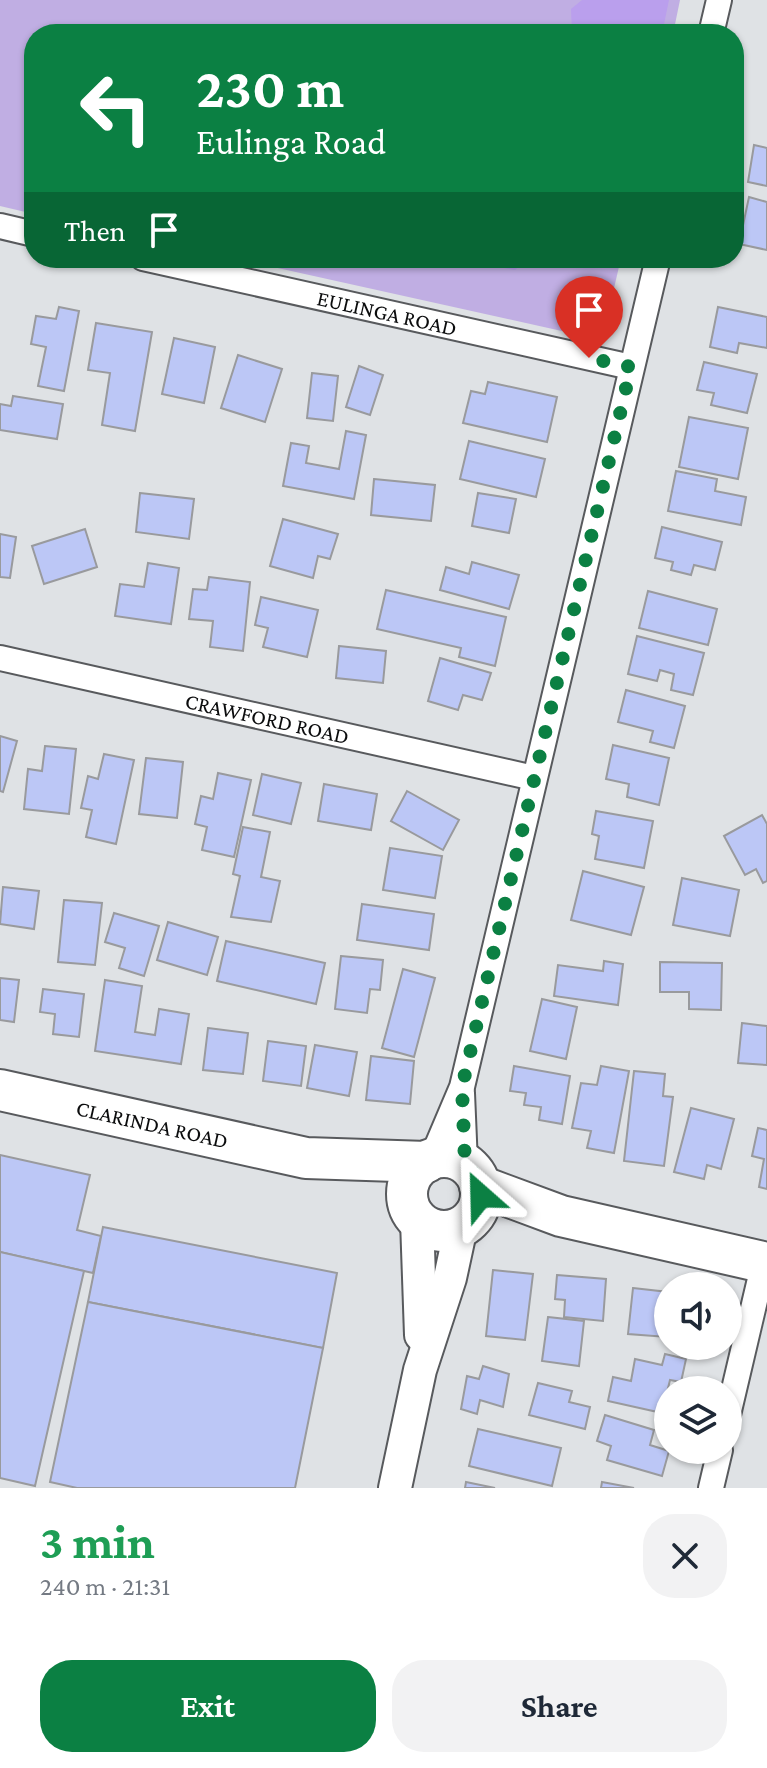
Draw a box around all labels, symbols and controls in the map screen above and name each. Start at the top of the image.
icon: left [64,56,168,160]
text: 230 m [196,57,344,119]
text: Eulinga Road [196,122,386,162]
icon: arrive [142,208,186,252]
text: Then [64,214,126,247]
pin [555,276,623,358]
street label: EULINGA ROAD [315,285,459,340]
icon: arrive [567,288,611,332]
street label: CRAWFORD ROAD [183,688,352,749]
street label: CLARINDA ROAD [74,1095,231,1153]
position arrow [439,1154,523,1238]
map controls [654,1272,742,1464]
button: sound [654,1272,742,1360]
button: layers [654,1376,742,1464]
button: close [643,1514,727,1598]
text: 3 min [40,1515,155,1568]
text: 240 m · 21:31 [40,1572,170,1601]
button: Exit [40,1660,376,1752]
button: Share [392,1660,727,1752]

